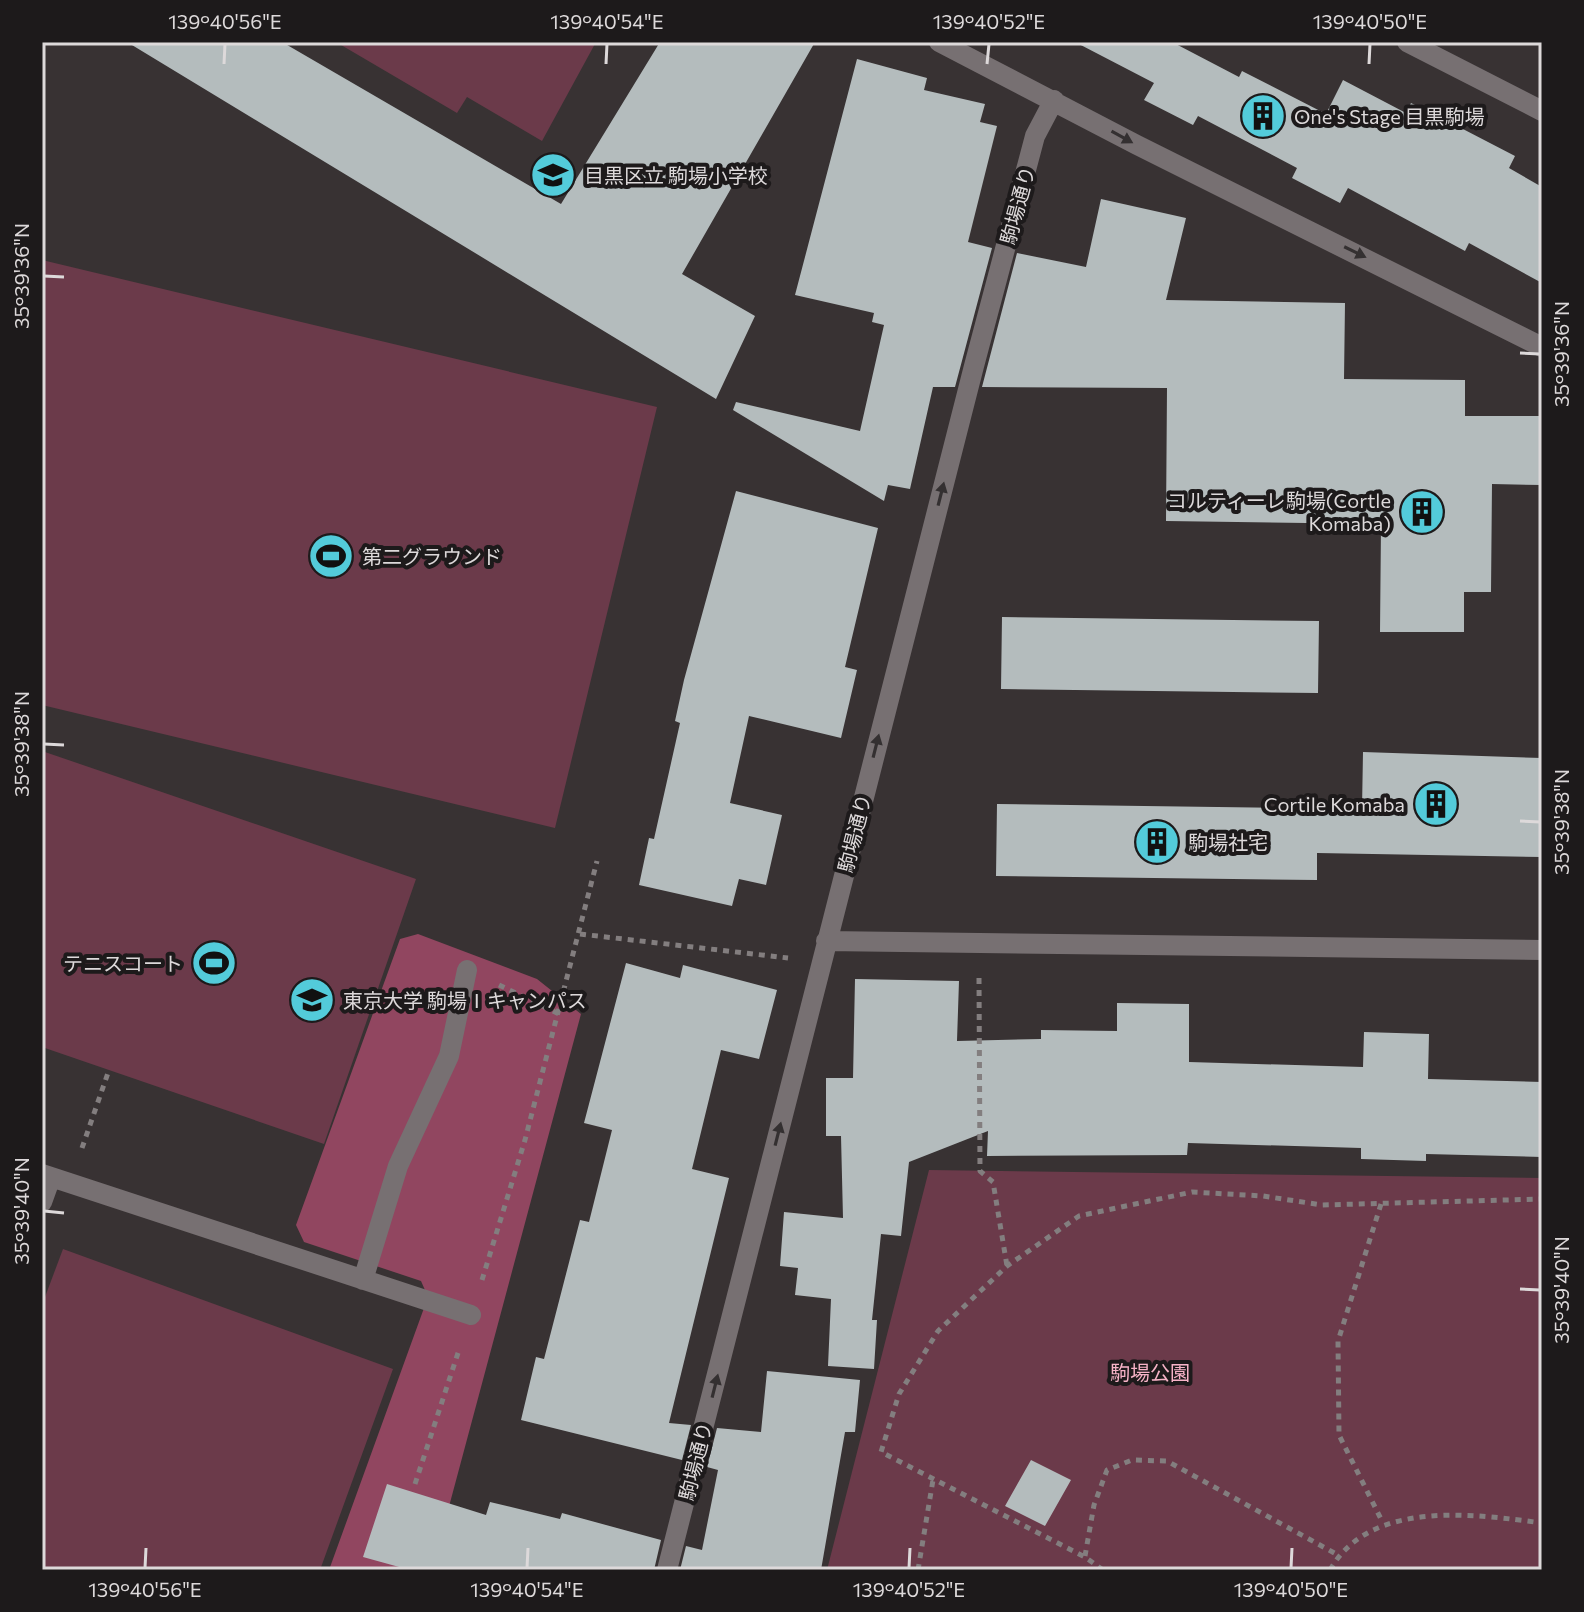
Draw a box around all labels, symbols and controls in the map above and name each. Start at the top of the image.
text: 139°40'56"E [168,9,282,33]
text: 139°40'54"E [550,9,664,33]
text: 139°40'52"E [933,9,1045,33]
text: 139°40'50"E [1313,9,1427,33]
building icon: One's Stage 目黒駒場 [1239,92,1287,140]
place label: One's Stage 目黒駒場 [1294,104,1485,128]
one-way arrow [1111,130,1133,144]
school or university icon: 目黒区立 駒場小学校 [529,151,577,199]
place label: 目黒区立 駒場小学校 [584,163,768,187]
street label: 駒場通り [995,163,1039,247]
text: 35°39'36"N [9,223,33,329]
one-way arrow [1344,246,1367,259]
text: 35°39'36"N [1549,301,1573,407]
one-way arrow [935,482,947,507]
place label: コルティーレ駒場(Cortle Komaba) [1167,488,1391,535]
building icon: コルティーレ駒場(Cortle Komaba) [1398,488,1446,536]
sports icon: 第二グラウンド [307,532,355,580]
place label: 第二グラウンド [362,544,502,568]
text: 35°39'38"N [9,691,33,797]
one-way arrow [871,734,883,759]
text: 35°39'38"N [1549,769,1573,875]
building icon: Cortile Komaba [1412,780,1460,828]
street label: 駒場通り [833,791,875,875]
place label: Cortile Komaba [1264,792,1405,816]
building icon: 駒場社宅 [1133,818,1181,866]
place label: 駒場社宅 [1188,830,1268,854]
sports icon: テニスコート [190,939,238,987]
place label: テニスコート [63,951,183,975]
school or university icon: 東京大学 駒場Ⅰキャンパス [288,976,336,1024]
place label: 東京大学 駒場Ⅰキャンパス [343,988,587,1012]
one-way arrow [773,1121,785,1146]
text: 35°39'40"N [9,1157,33,1265]
text: 35°39'40"N [1549,1236,1573,1344]
park label: 駒場公園 [1110,1360,1190,1384]
one-way arrow [709,1373,721,1398]
street label: 駒場通り [674,1419,716,1503]
text: 139°40'56"E [88,1577,202,1601]
text: 139°40'54"E [470,1577,584,1601]
text: 139°40'52"E [853,1577,965,1601]
text: 139°40'50"E [1234,1577,1348,1601]

